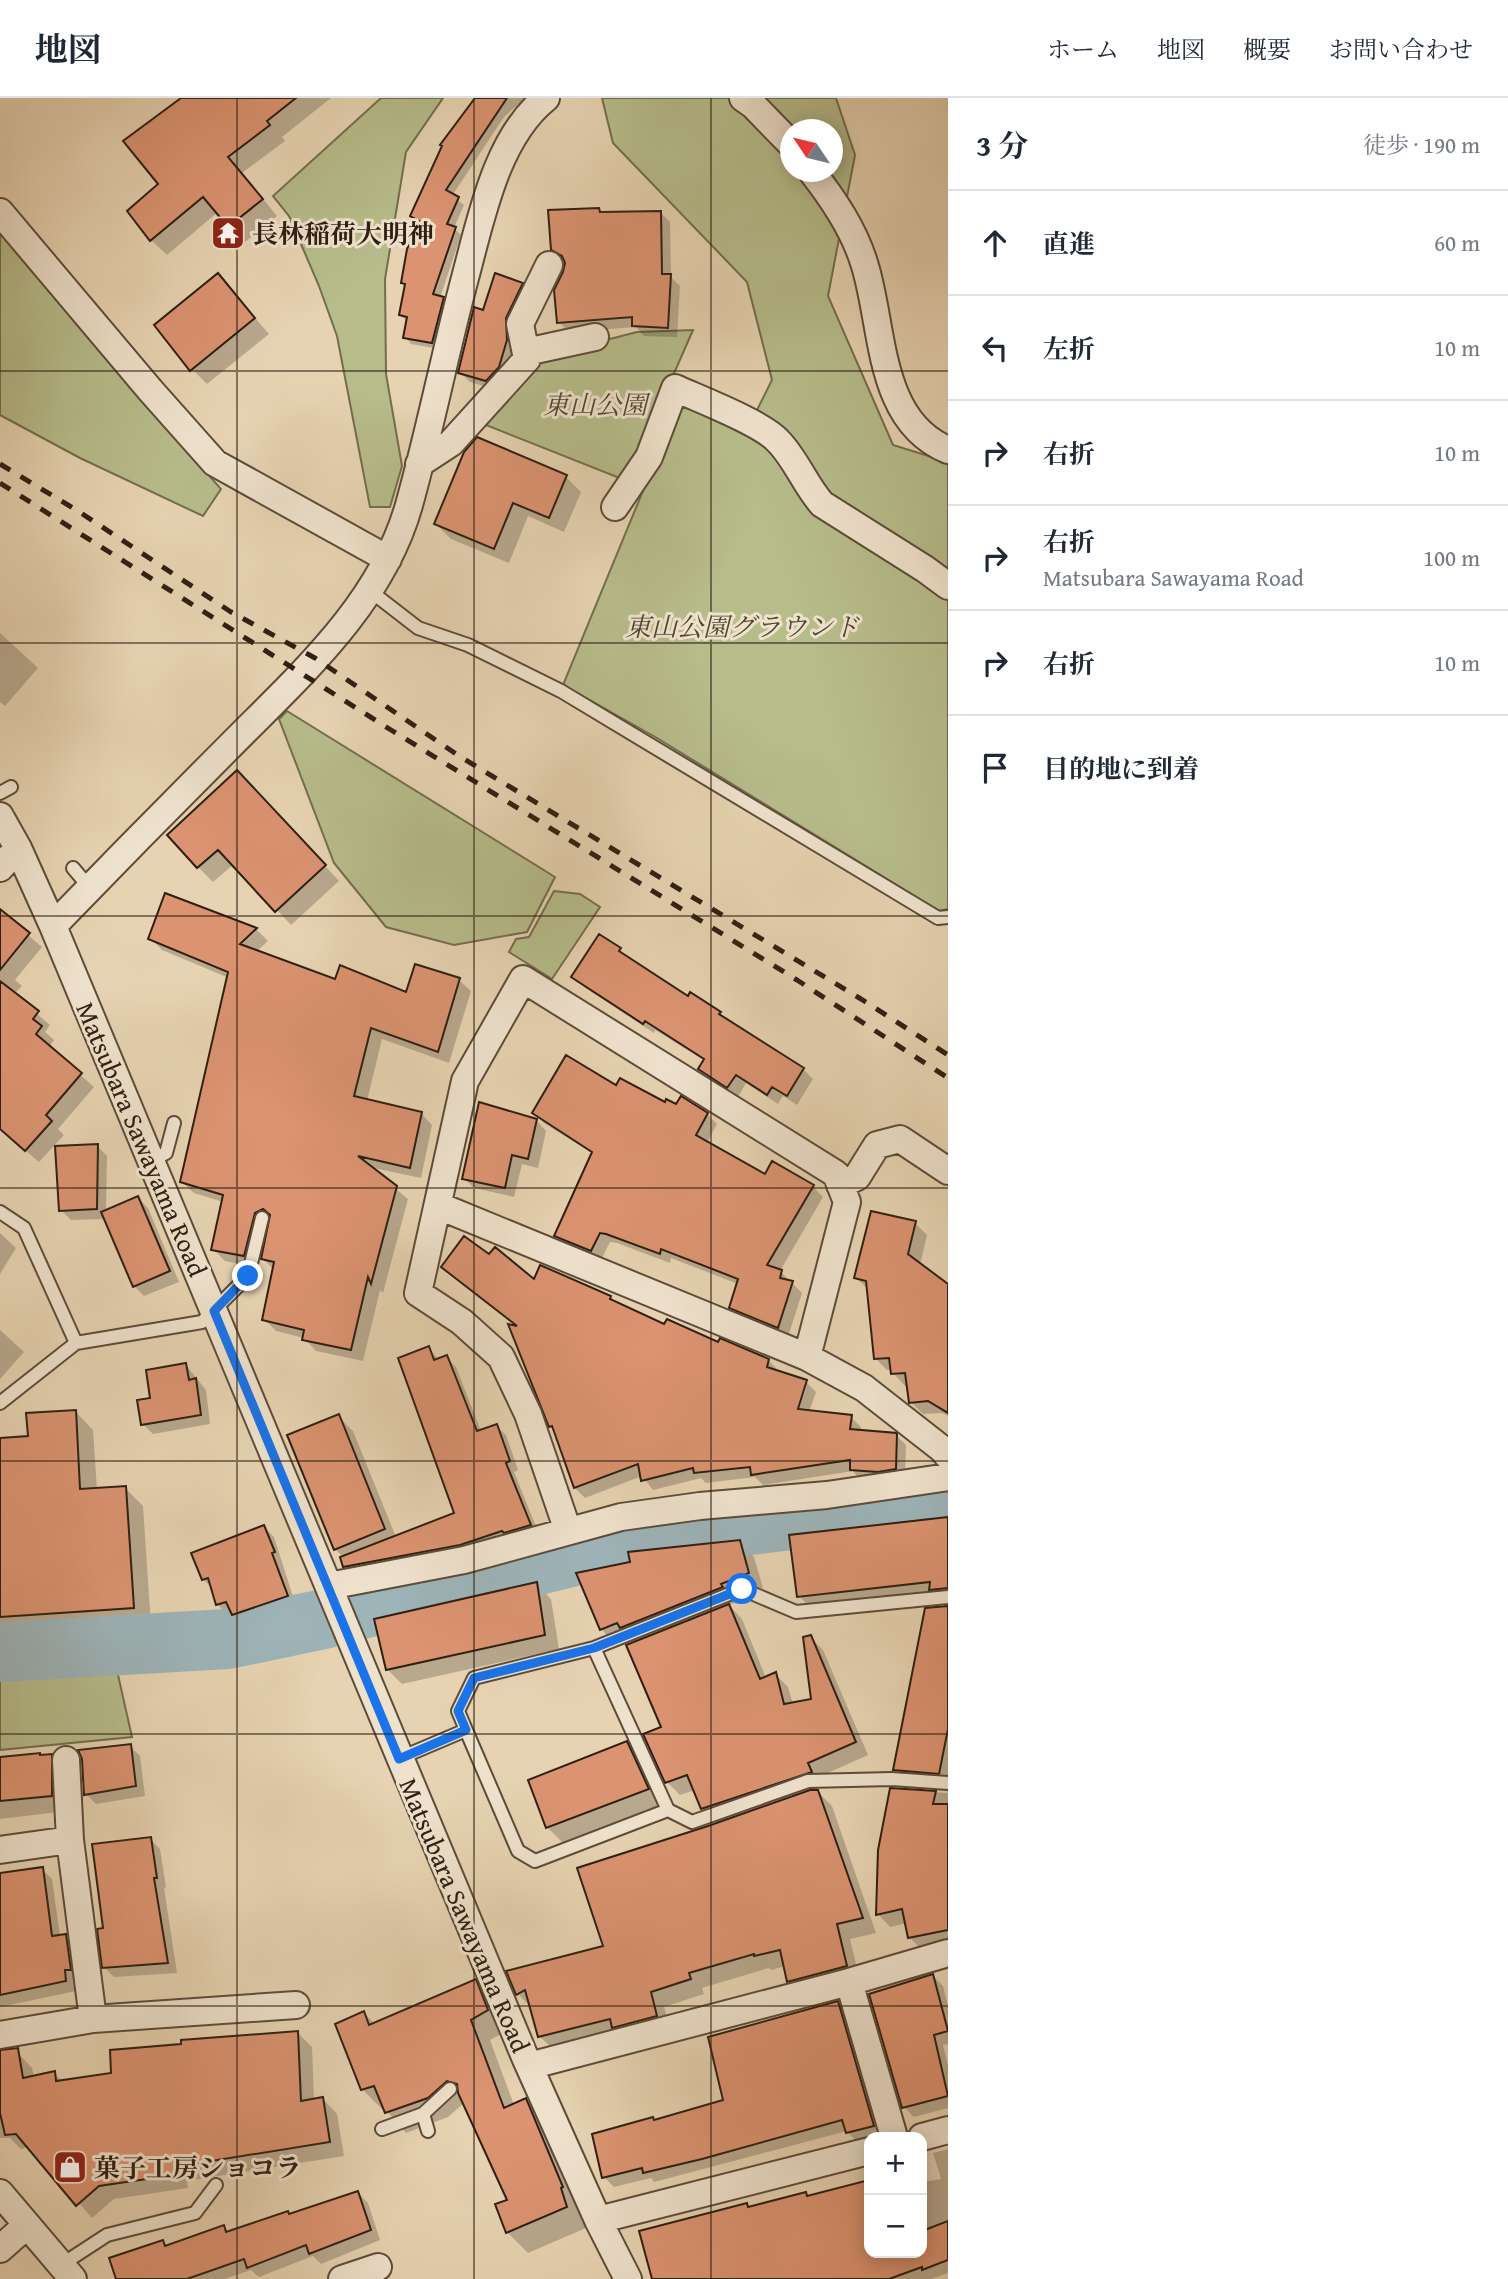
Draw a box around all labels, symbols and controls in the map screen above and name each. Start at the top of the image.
text: 地図 [35,25,101,73]
text: ホーム [1047,32,1119,67]
text: 地図 [1157,32,1205,67]
text: 概要 [1243,32,1291,67]
text: お問い合わせ [1329,32,1473,67]
north arrow [780,119,843,182]
text: 3 分 [976,123,1028,167]
text: 徒歩 · 190 m [1363,128,1480,161]
temple icon: 長林稲荷大明神 [209,214,247,252]
place label: 長林稲荷大明神 [252,214,434,253]
icon: ahead [976,224,1014,262]
text: 直進 [1043,224,1095,263]
text: 60 m [1434,226,1480,259]
icon: left [976,329,1014,367]
text: 左折 [1043,329,1095,368]
text: 10 m [1434,331,1480,364]
park label: 東山公園 [543,385,651,424]
icon: right [976,434,1014,472]
text: 右折 [1043,434,1095,473]
text: 10 m [1434,436,1480,469]
text: 右折 [1043,522,1095,561]
icon: right [976,539,1014,577]
text: 100 m [1423,541,1480,574]
text: Matsubara Sawayama Road [1043,561,1304,594]
park label: 東山公園グラウンド [625,607,860,646]
icon: right [976,644,1014,682]
text: 右折 [1043,644,1095,683]
text: 10 m [1434,646,1480,679]
icon: arrive [976,749,1014,787]
text: 目的地に到着 [1043,749,1199,788]
street label: Matsubara Sawayama Road [66,996,218,1282]
route end [232,1260,263,1291]
route start [726,1573,757,1604]
street label: Matsubara Sawayama Road [389,1772,541,2058]
map controls [864,2132,927,2258]
button: + [864,2132,927,2195]
shop icon: 菓子工房ショコラ [51,2148,89,2186]
place label: 菓子工房ショコラ [94,2148,301,2187]
button: − [864,2195,927,2258]

